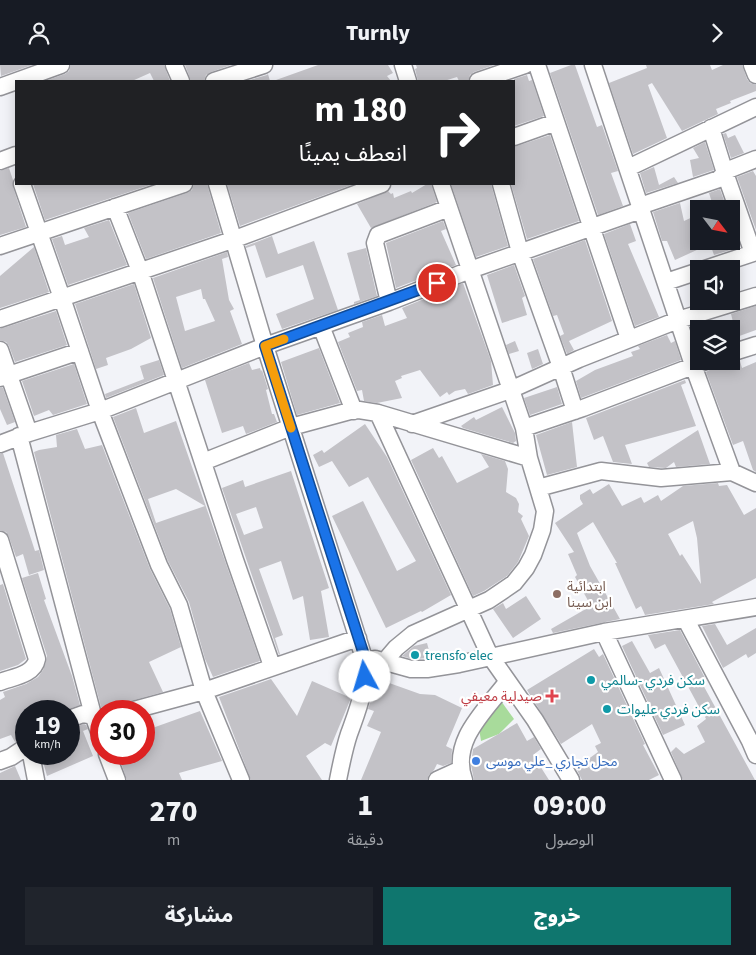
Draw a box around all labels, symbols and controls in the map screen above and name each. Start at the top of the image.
text: Turnly [346,17,410,49]
icon: person [25,19,53,47]
icon: forward [703,19,731,47]
text: 180 m [315,85,407,135]
icon: right [425,100,490,165]
text: انعطف يمينًا [299,138,407,170]
north arrow [690,200,740,250]
map controls [690,200,740,370]
button: sound [690,260,740,310]
pin [416,262,458,304]
icon: arrive [423,269,451,297]
button: layers [690,320,740,370]
place label: ابتدائية ابن سينا [567,577,612,613]
marker: ابتدائية ابن سينا [551,588,563,600]
place label: trensfo elec [425,646,494,666]
marker: trensfo elec [409,649,421,661]
position arrow [338,650,390,702]
place label: سكن فردي -سالمي [601,671,705,691]
marker: سكن فردي -سالمي [585,674,597,686]
place label: صيدلية معيفي [461,687,542,707]
marker: صيدلية معيفي [546,690,558,702]
speed limit sign: 30 [90,700,155,765]
place label: سكن فردي عليوات [617,700,720,720]
marker: سكن فردي عليوات [601,703,613,715]
text: 19 [34,708,61,744]
text: km/h [34,736,61,753]
place label: محل تجاري _علي موسى [486,752,618,772]
marker: محل تجاري _علي موسى [470,755,482,767]
text: 1 [357,784,373,827]
text: 09:00 [533,784,606,827]
text: 270 [150,790,198,833]
text: m [167,829,180,851]
text: دقيقة [347,829,384,851]
text: الوصول [545,829,594,851]
button: مشاركة [25,887,373,945]
button: خروج [383,887,731,945]

